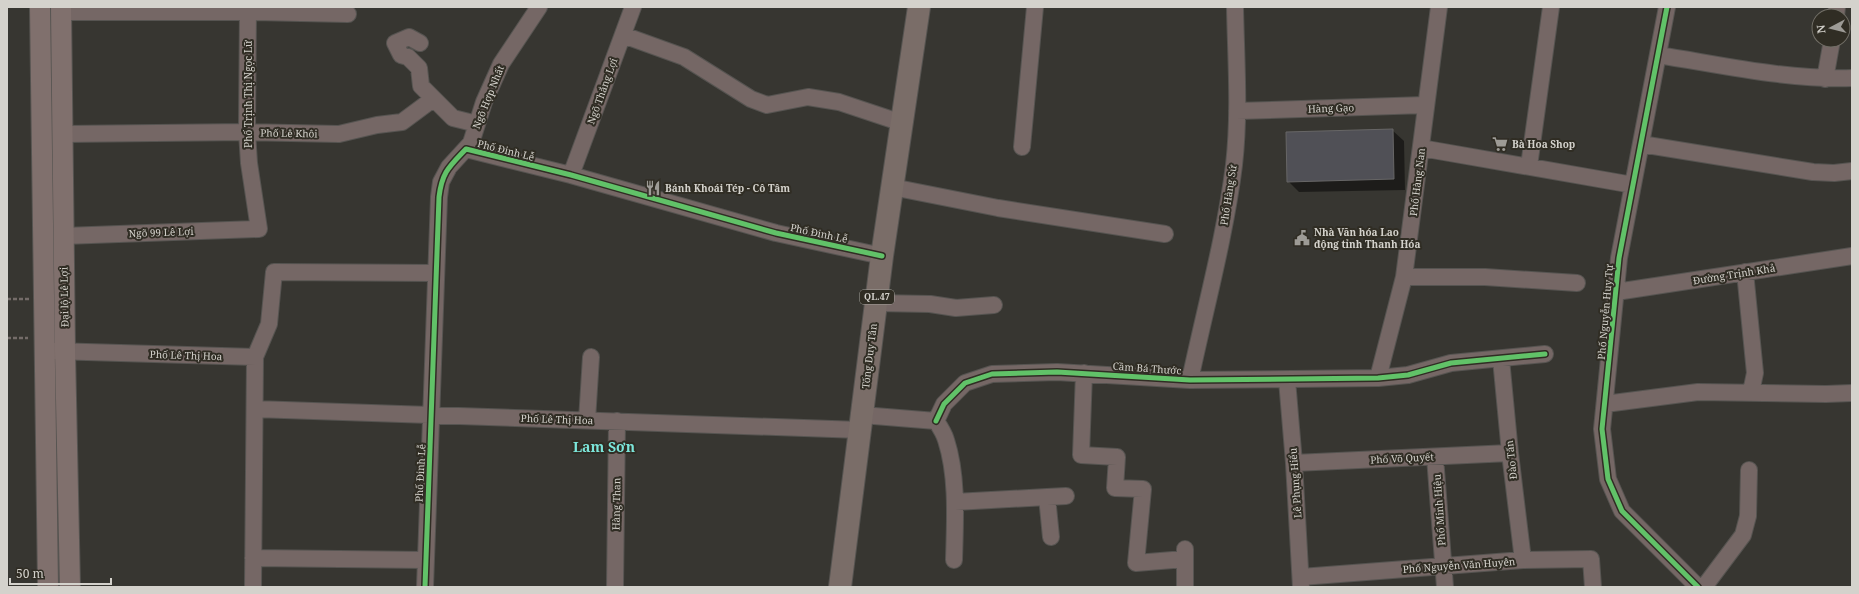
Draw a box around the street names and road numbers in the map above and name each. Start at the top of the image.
street label: Phố Trịnh Thị Ngọc Lữ [241,40,255,148]
street label: Ngõ Thắng Lợi [584,55,621,126]
street label: Ngõ Hợp Nhất [469,63,507,131]
street label: Hàng Gạo [1308,100,1355,116]
street label: Phố Lê Khôi [260,126,319,141]
street label: Phố Đinh Lễ [476,136,536,164]
street label: Phố Hàng Nan [1406,147,1428,217]
street label: Phố Hàng Sứ [1216,164,1240,226]
street label: Phố Đinh Lễ [789,220,849,246]
street label: Ngõ 99 Lê Lợi [128,224,195,240]
street label: Đường Trịnh Khả [1692,261,1777,287]
street label: Phố Nguyễn Huy Tự [1594,264,1616,360]
street label: Đại lộ Lê Lợi [56,266,72,327]
road number: QL.47 [860,290,894,304]
street label: Tống Duy Tân [858,322,880,389]
street label: Phố Lê Thị Hoa [149,347,223,363]
street label: Cầm Bá Thước [1112,359,1182,377]
street label: Phố Lê Thị Hoa [520,411,594,427]
street label: Đào Tấn [1502,439,1520,480]
street label: Phố Đinh Lễ [411,444,429,502]
street label: Lê Phụng Hiểu [1286,447,1304,518]
street label: Phố Võ Quyết [1370,449,1435,467]
street label: Phố Minh Hiệu [1429,473,1448,546]
street label: Hàng Than [609,477,623,530]
street label: Phố Nguyễn Văn Huyên [1402,554,1516,576]

